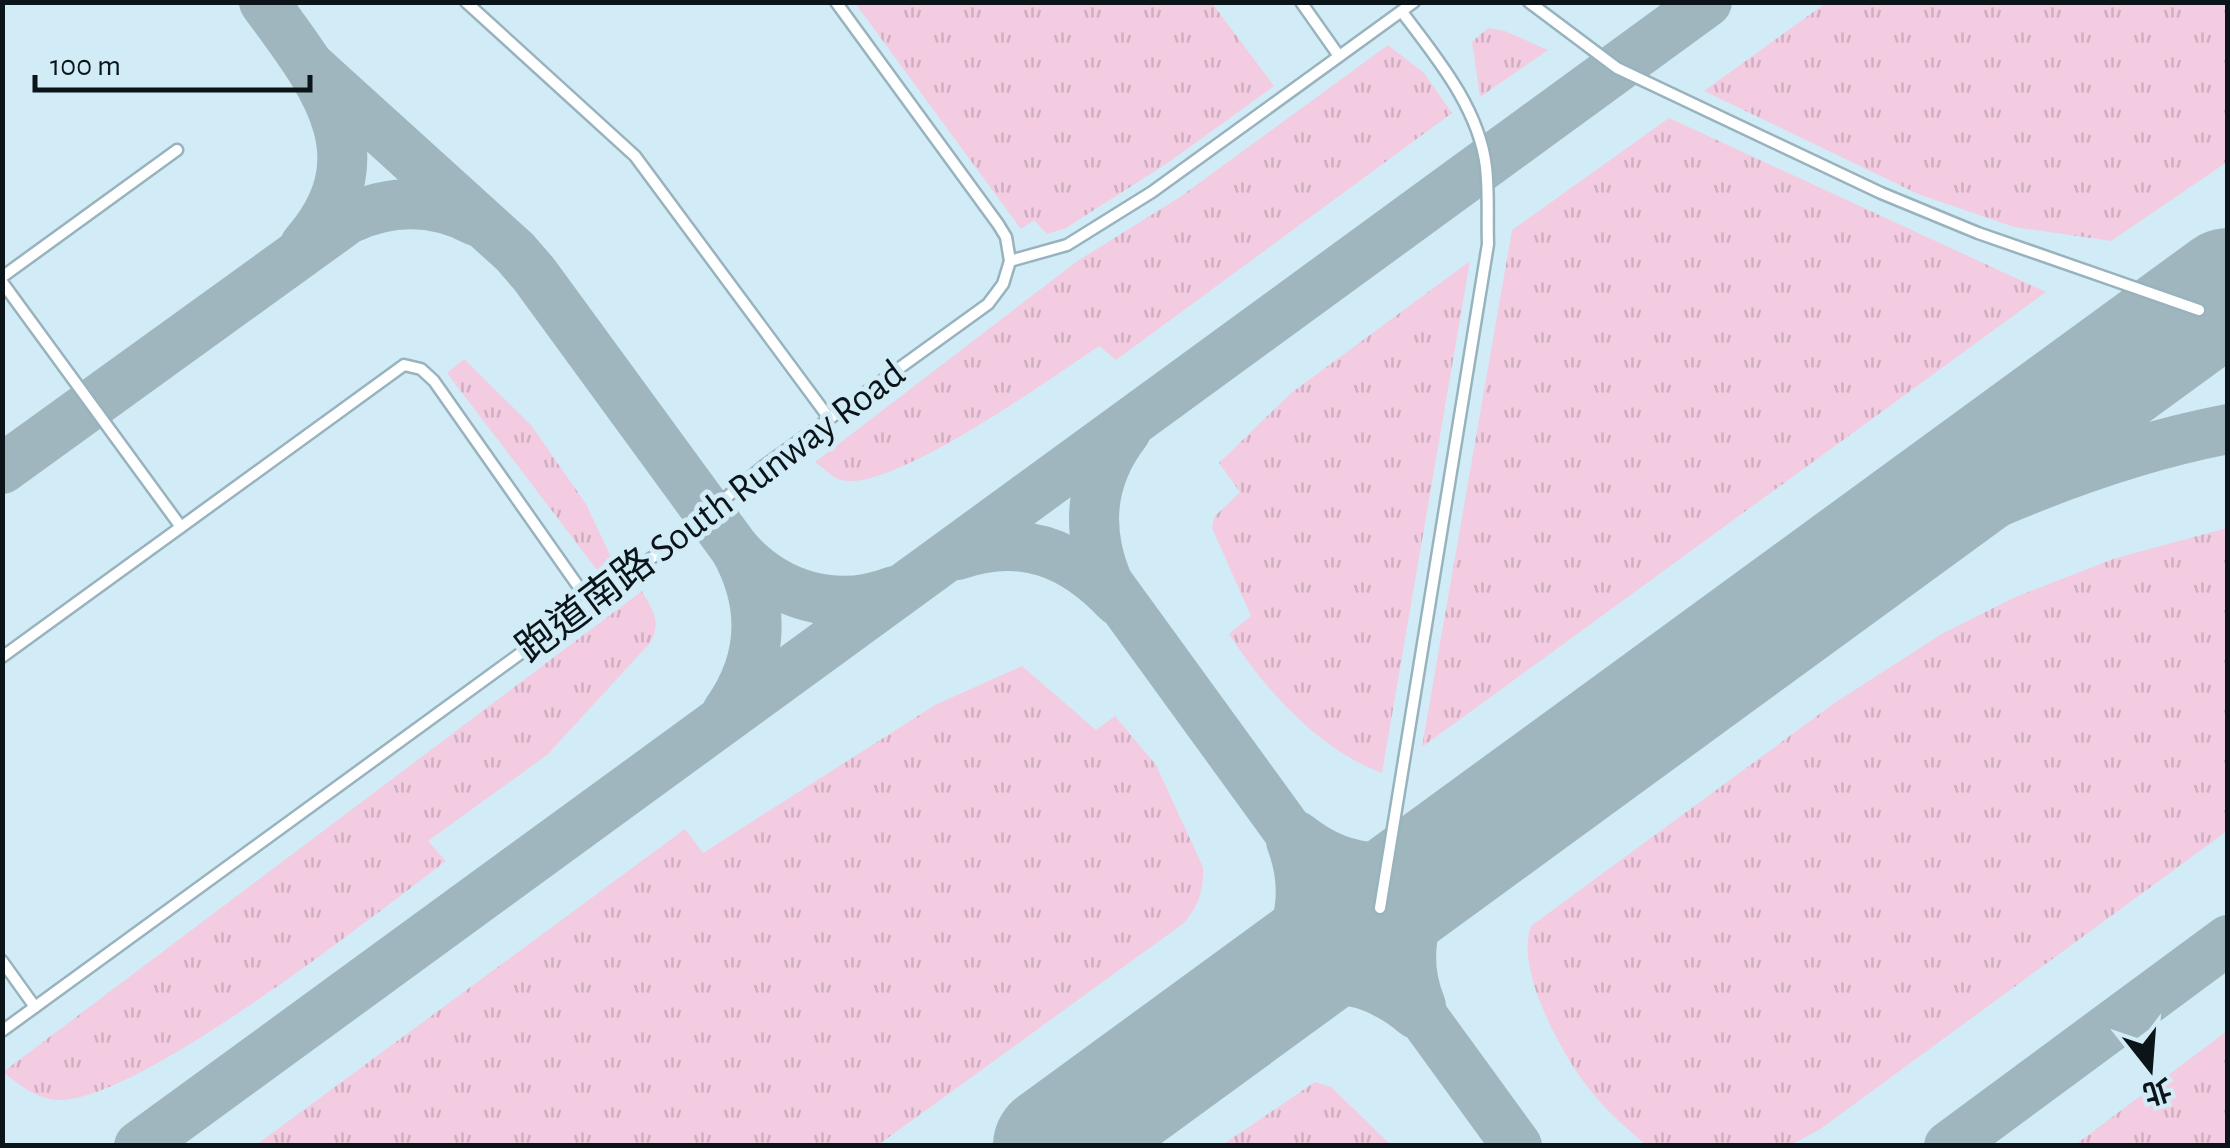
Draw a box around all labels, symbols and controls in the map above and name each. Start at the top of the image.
scale bar [35,30,310,92]
text: 100 m [50,51,121,81]
street label: 跑道南路 South Runway Road [509,351,912,670]
north arrow [2100,1018,2200,1118]
text: 北 [2139,1073,2175,1109]

